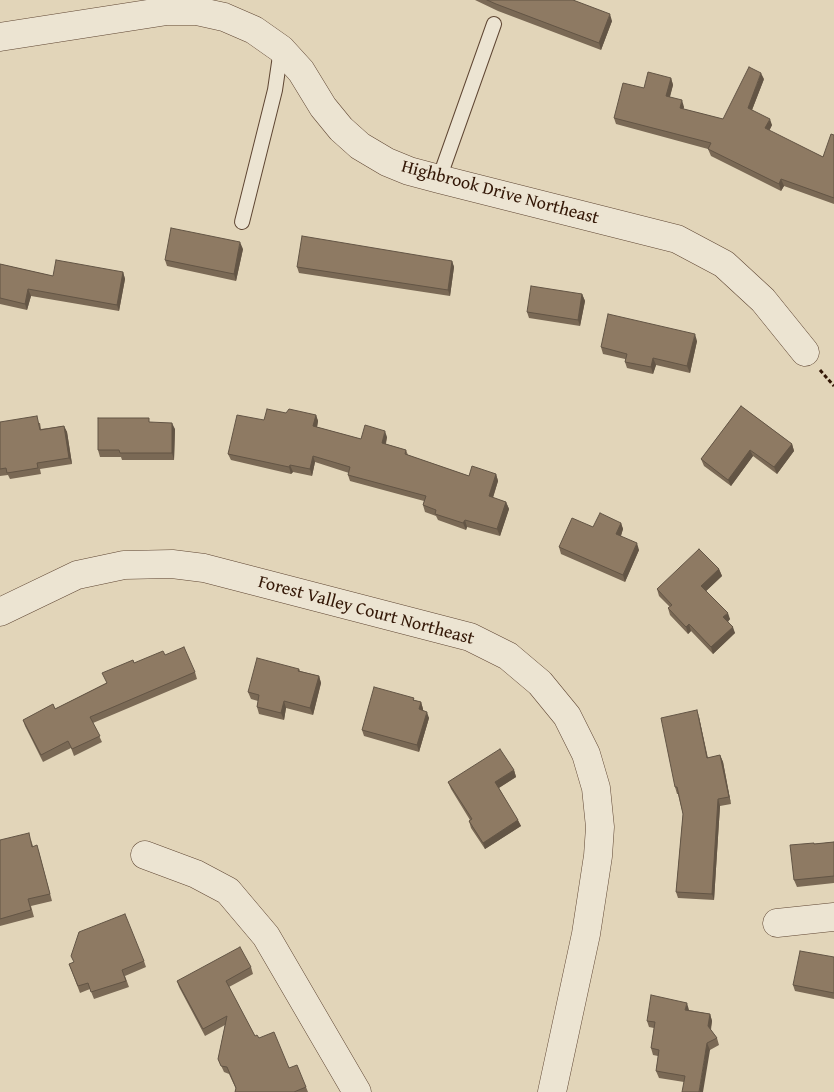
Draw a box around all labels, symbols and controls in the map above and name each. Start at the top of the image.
street label: Highbrook Drive Northeast [399,156,601,230]
street label: Forest Valley Court Northeast [256,572,476,650]

